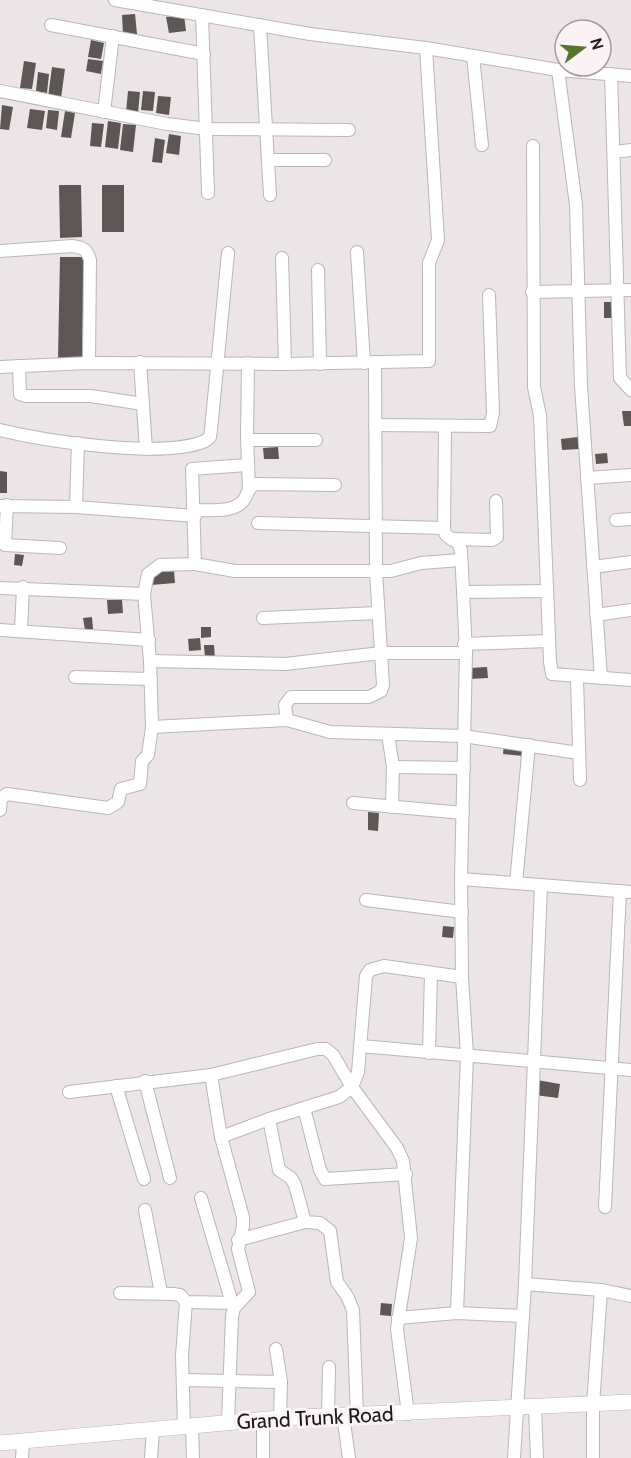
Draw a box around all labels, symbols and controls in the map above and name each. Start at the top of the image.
north arrow [553,18,613,78]
text: N [586,36,608,52]
street label: Grand Trunk Road [236,1401,394,1434]

